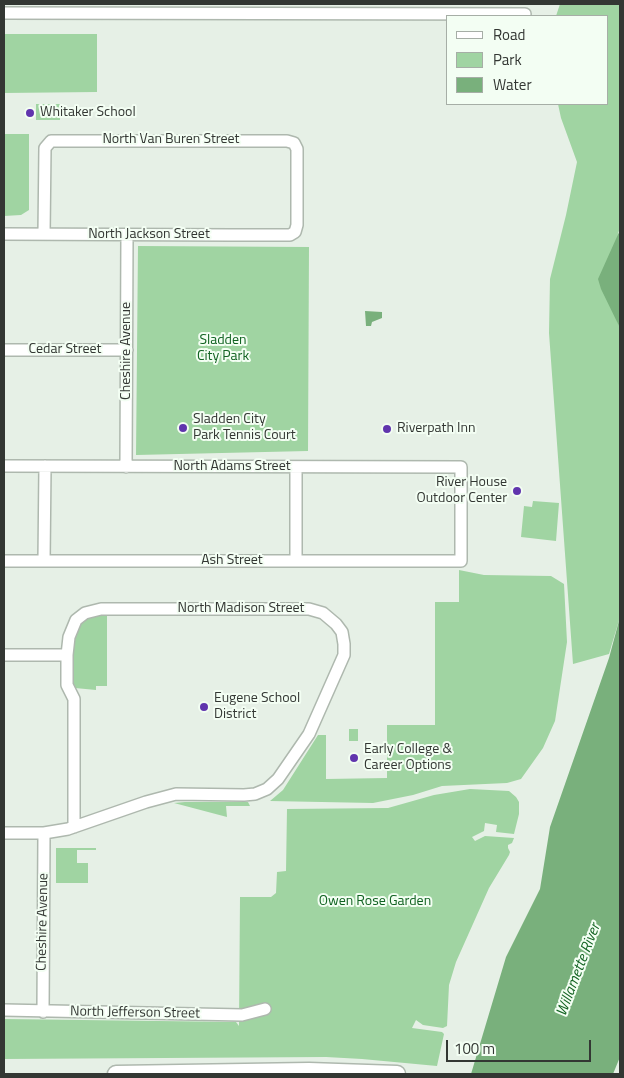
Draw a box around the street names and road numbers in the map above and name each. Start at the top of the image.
street label: North Van Buren Street [102,132,240,148]
street label: North Jackson Street [88,227,210,243]
street label: Cheshire Avenue [119,302,135,400]
street label: Cedar Street [29,342,101,358]
street label: North Adams Street [173,459,291,475]
street label: Ash Street [201,553,263,569]
street label: North Madison Street [178,601,304,617]
street label: Cheshire Avenue [34,873,52,971]
street label: North Jefferson Street [70,1003,200,1023]

